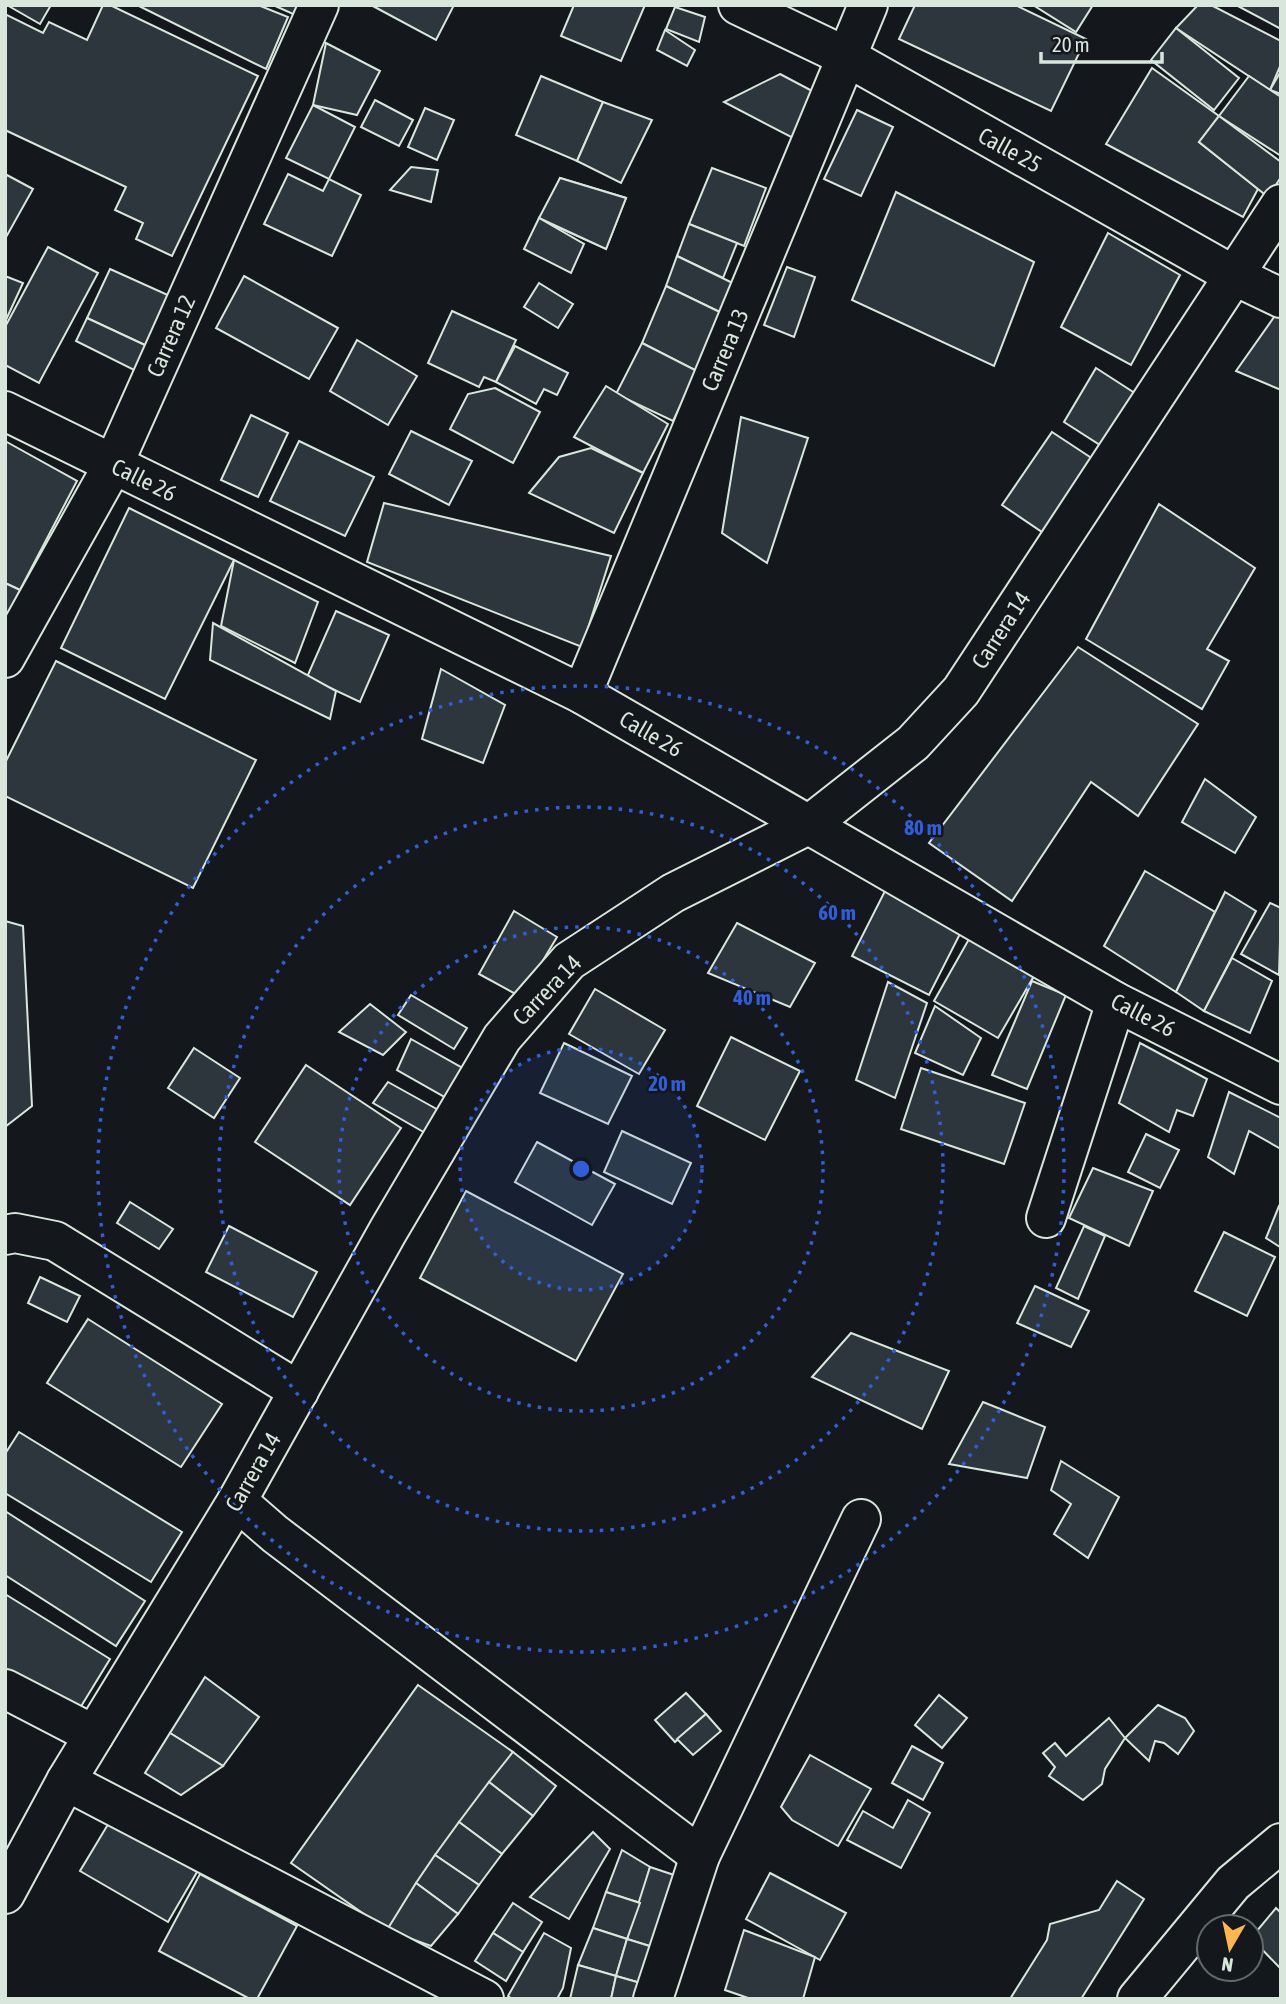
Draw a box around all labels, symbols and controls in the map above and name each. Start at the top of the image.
scale bar [1041,21,1162,65]
text: 20 m [1052,32,1090,56]
street label: Calle 25 [974,122,1046,178]
street label: Carrera 12 [141,291,201,381]
street label: Carrera 13 [696,305,754,395]
street label: Calle 26 [108,453,180,507]
street label: Carrera 14 [966,586,1036,674]
street label: Calle 26 [615,706,687,762]
text: 80 m [904,815,942,839]
text: 60 m [818,900,856,924]
street label: Carrera 14 [507,950,587,1030]
text: 40 m [732,985,771,1009]
street label: Calle 26 [1107,988,1179,1042]
text: 20 m [648,1071,686,1095]
centre of rings [569,1157,593,1181]
street label: Carrera 14 [220,1428,286,1516]
north arrow [1195,1913,1265,1983]
text: N [1220,1953,1235,1977]

